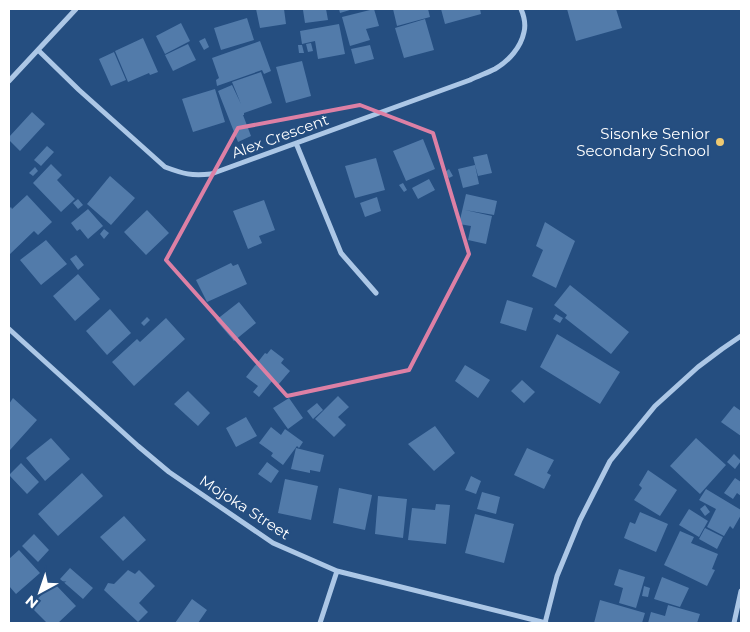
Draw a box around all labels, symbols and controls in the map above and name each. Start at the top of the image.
street label: Alex Crescent [229,110,331,162]
place label: Sisonke Senior Secondary School [576,124,710,160]
marker: Sisonke Senior Secondary School [714,136,726,148]
street label: Mojoka Street [196,471,294,543]
north arrow [15,567,65,617]
text: N [22,591,42,612]

